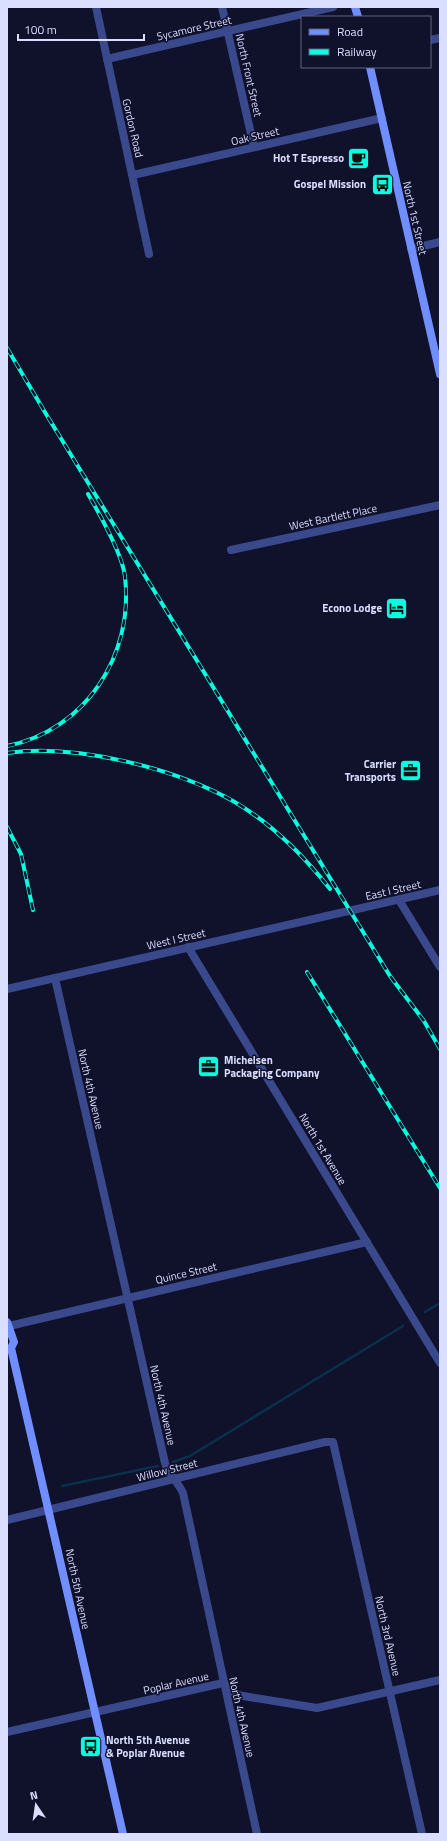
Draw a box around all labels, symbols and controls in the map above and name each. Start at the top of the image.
street label: Sycamore Street [155,12,233,44]
scale bar [18,16,144,42]
legend [301,16,431,68]
text: 100 m [24,20,57,39]
text: Road [337,22,363,41]
street label: North Front Street [232,32,266,118]
text: Railway [337,42,377,61]
street label: Gordon Road [118,97,148,159]
street label: Oak Street [229,123,281,149]
cafe icon: Hot T Espresso [346,145,372,171]
place label: Hot T Espresso [273,150,344,166]
bus stop icon: Gospel Mission [369,171,395,197]
place label: Gospel Mission [294,176,366,192]
street label: North 1st Street [399,180,431,257]
street label: West Bartlett Place [288,500,379,534]
hotel icon: Econo Lodge [384,595,410,621]
place label: Econo Lodge [322,600,382,616]
place label: Carrier Transports [345,756,396,785]
office icon: Carrier Transports [398,757,424,783]
street label: East I Street [364,876,422,904]
street label: West I Street [145,924,207,954]
street label: North 4th Avenue [74,1047,108,1131]
place label: Michelsen Packaging Company [224,1052,320,1081]
office icon: Michelsen Packaging Company [196,1053,222,1079]
street label: North 1st Avenue [295,1110,351,1188]
street label: Quince Street [154,1258,218,1288]
street label: North 4th Avenue [146,1363,180,1447]
street label: Willow Street [135,1455,199,1485]
street label: North 5th Avenue [62,1547,94,1631]
street label: North 3rd Avenue [371,1594,405,1678]
street label: Poplar Avenue [142,1668,211,1698]
street label: North 4th Avenue [225,1675,259,1759]
place label: North 5th Avenue & Poplar Avenue [106,1732,190,1761]
bus stop icon: North 5th Avenue & Poplar Avenue [78,1733,104,1759]
north arrow [16,1785,56,1825]
text: N [28,1787,39,1804]

